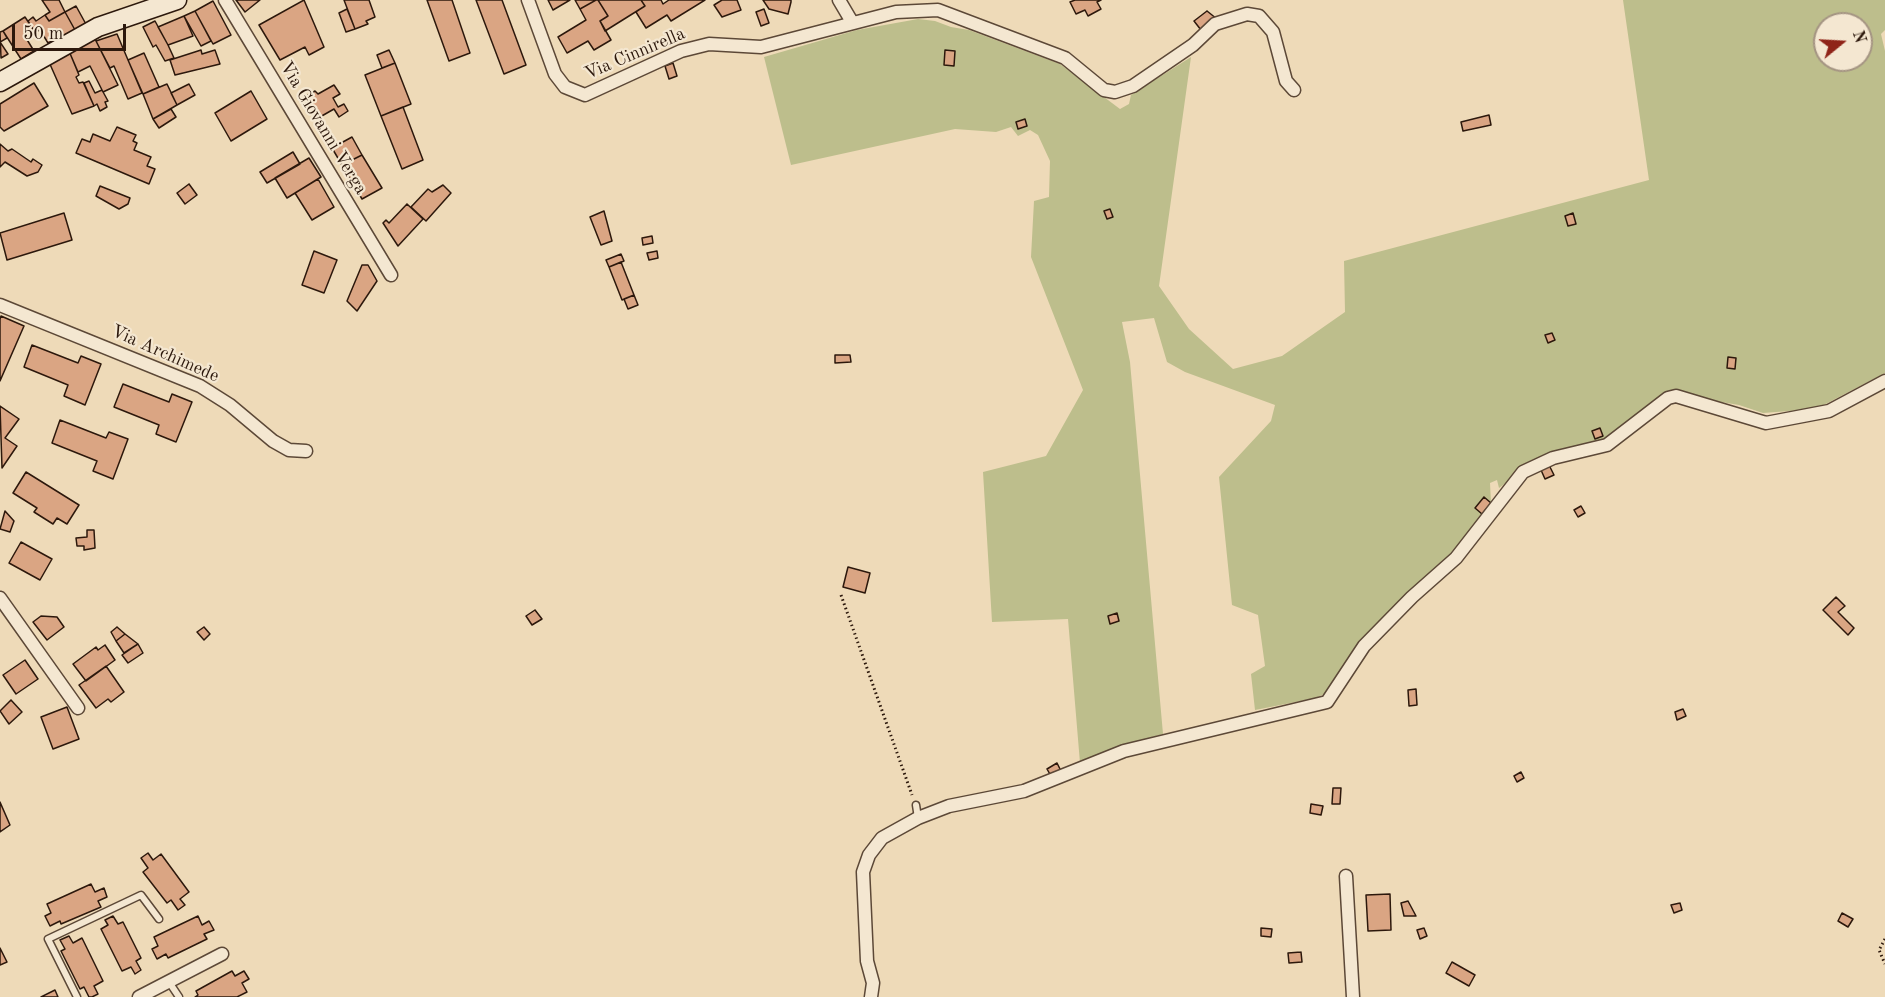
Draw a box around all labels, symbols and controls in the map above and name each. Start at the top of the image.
scale bar [15,12,129,50]
north arrow [1813,12,1873,72]
street label: Via Cinnirella [581,23,689,85]
text: 50 m [23,25,63,43]
text: N [1849,29,1868,45]
street label: Via Giovanni Verga [275,57,371,199]
street label: Via Archimede [108,321,222,387]

